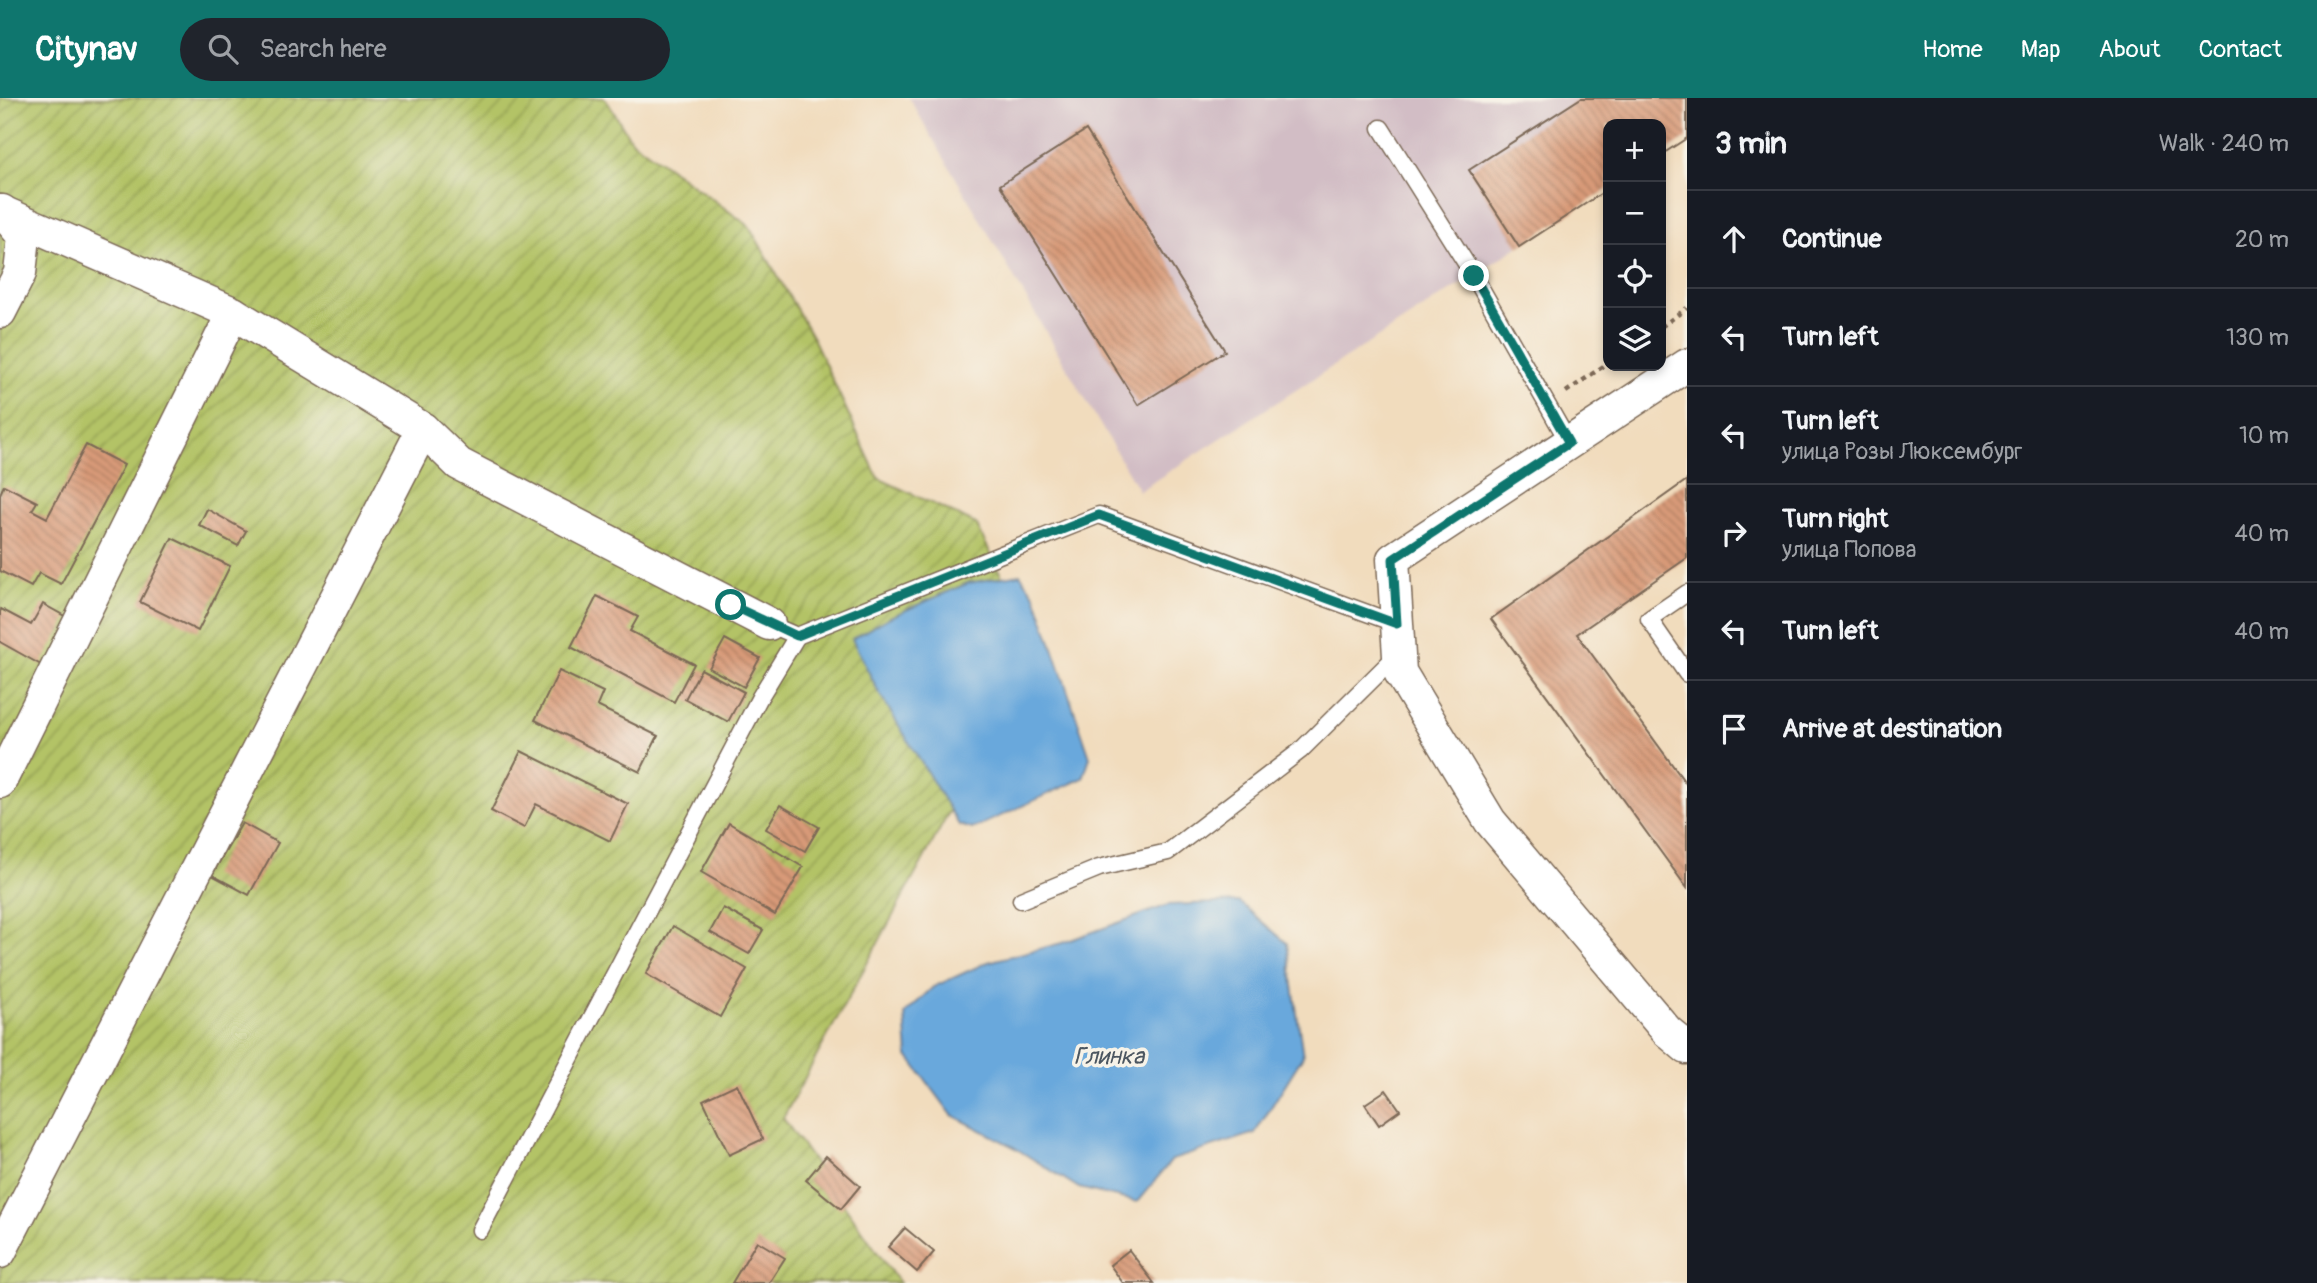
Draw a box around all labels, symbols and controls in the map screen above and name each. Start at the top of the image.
search box [180,18,670,81]
text: Citynav [35,29,138,70]
icon: search [204,30,242,68]
text: Search here [260,33,386,65]
text: Home [1922,35,1983,64]
text: Map [2021,35,2061,64]
text: About [2099,35,2161,64]
text: Contact [2199,35,2282,64]
map controls [1603,119,1666,371]
button: + [1603,119,1666,182]
text: 3 min [1715,125,1787,162]
text: Walk · 240 m [2159,129,2289,158]
button: − [1603,182,1666,245]
icon: ahead [1715,220,1753,258]
text: Continue [1782,223,1882,255]
text: 20 m [2235,225,2289,254]
button: locate [1603,245,1666,308]
route end [1458,260,1489,291]
button: layers [1603,308,1666,371]
icon: left [1715,318,1753,356]
text: Turn left [1782,321,1878,353]
text: 130 m [2226,323,2289,352]
text: Turn left [1782,405,1878,437]
icon: left [1715,416,1753,454]
text: 10 m [2239,421,2289,450]
text: улица Розы Люксембург [1782,437,2022,466]
text: Turn right [1782,503,1888,535]
icon: right [1715,514,1753,552]
text: 40 m [2235,519,2289,548]
text: улица Попова [1782,535,1916,564]
route start [715,589,746,620]
icon: left [1715,612,1753,650]
text: Turn left [1782,615,1878,647]
text: 40 m [2235,617,2289,646]
icon: arrive [1715,710,1753,748]
text: Arrive at destination [1782,713,2002,745]
water label: Глинка [1074,1042,1146,1071]

